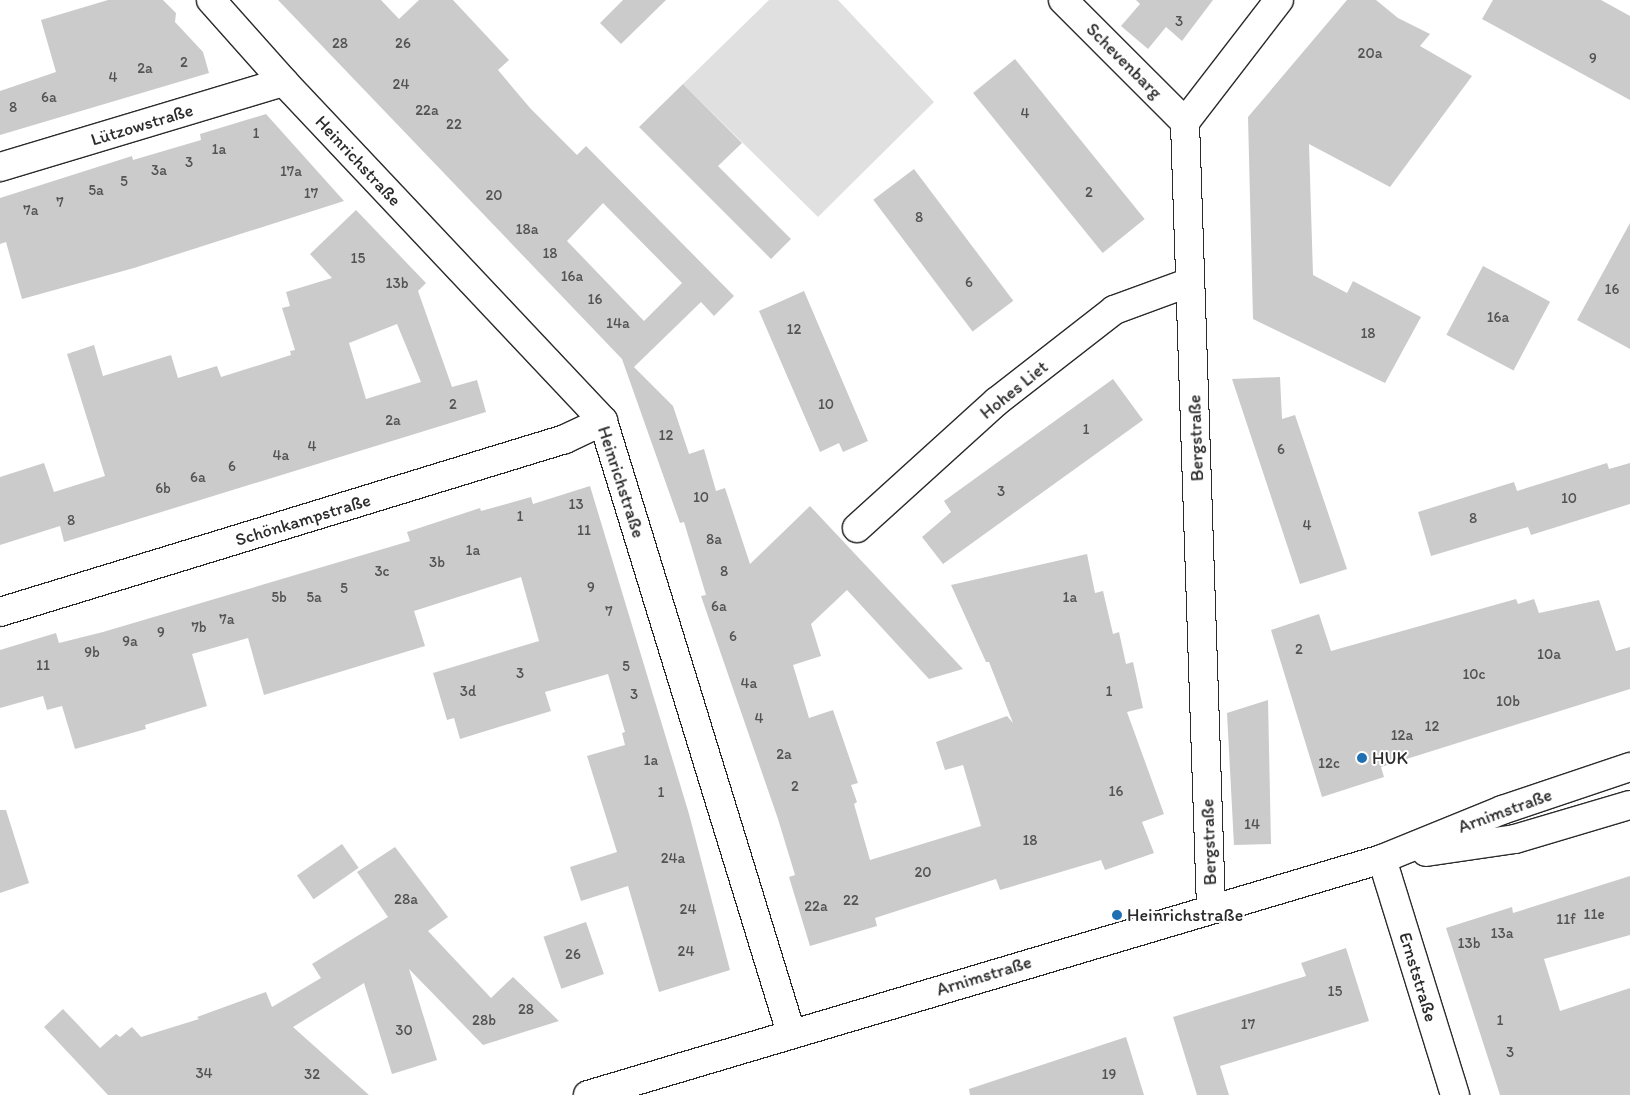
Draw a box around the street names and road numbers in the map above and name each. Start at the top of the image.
street label: Schevenbarg [1082,19,1166,103]
street label: Lützowstraße [88,99,196,151]
street label: Heinrichstraße [310,111,406,211]
street label: Hohes Liet [976,356,1052,424]
street label: Bergstraße [1184,394,1208,482]
street label: Heinrichstraße [593,423,649,541]
street label: Schönkampstraße [233,489,373,551]
street label: Arnimstraße [1455,784,1555,838]
street label: Bergstraße [1197,798,1221,886]
street label: Ernststraße [1394,930,1442,1024]
street label: Arnimstraße [934,951,1034,1001]

